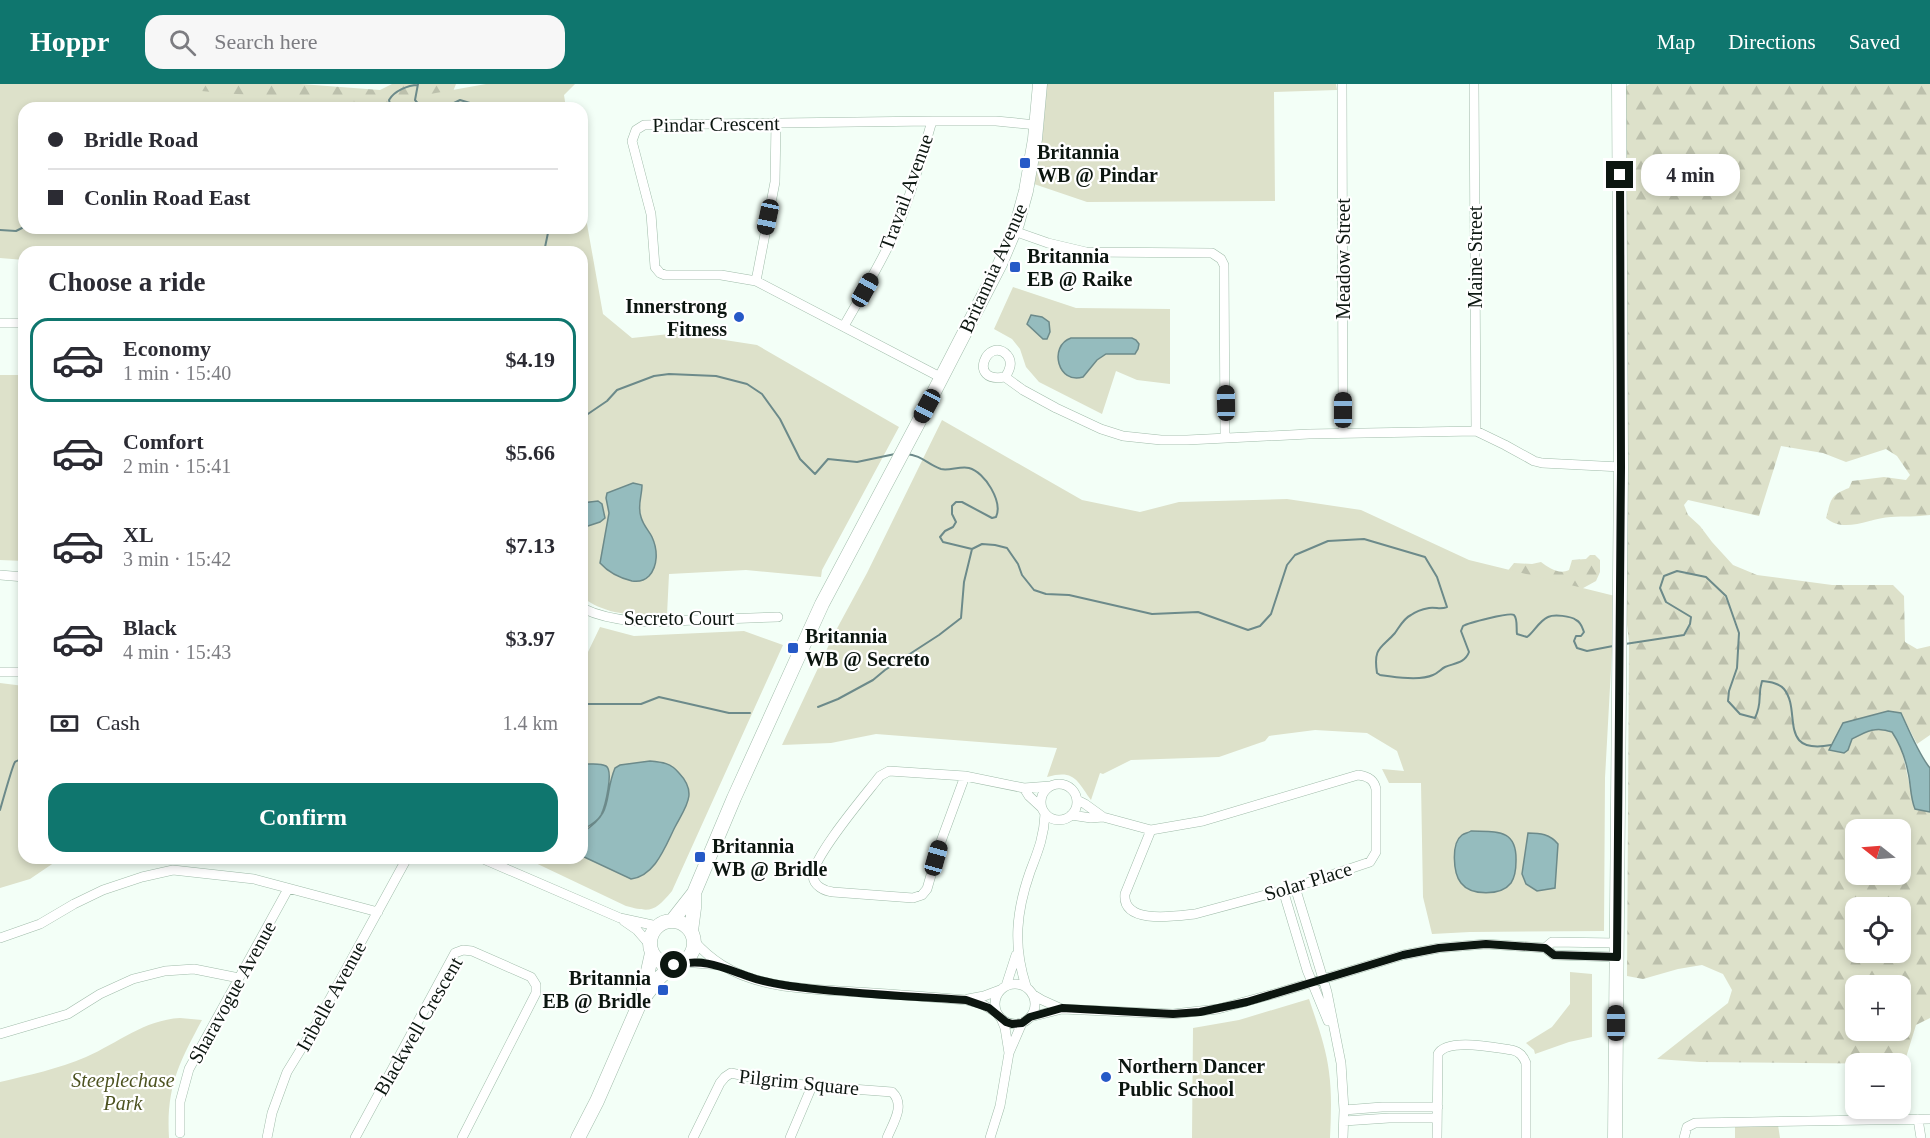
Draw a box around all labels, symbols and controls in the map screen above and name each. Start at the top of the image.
search box [145,15,565,69]
text: Hoppr [30,26,109,57]
icon: search [166,26,199,59]
text: Search here [214,29,318,54]
text: Map [1657,30,1695,54]
text: Directions [1728,30,1816,54]
text: Saved [1849,30,1900,54]
street label: Pindar Crescent [652,112,780,136]
text: Bridle Road [84,127,198,152]
street label: Travail Avenue [875,131,937,253]
place label: Britannia WB @ Pindar [1037,141,1158,187]
callout: 4 min [1641,154,1740,196]
marker: Britannia WB @ Pindar [1018,156,1032,170]
route end [1606,161,1633,188]
text: 4 min [1666,164,1715,186]
text: Conlin Road East [84,185,250,210]
car [755,198,781,236]
street label: Meadow Street [1332,198,1354,320]
street label: Britannia Avenue [955,200,1031,336]
street label: Maine Street [1464,205,1486,308]
place label: Britannia EB @ Raike [1027,245,1132,291]
marker: Britannia EB @ Raike [1008,260,1022,274]
text: Choose a ride [48,267,206,297]
car [848,270,882,310]
place label: Innerstrong Fitness [625,295,727,340]
marker: Innerstrong Fitness [732,310,746,324]
icon: car [51,333,105,387]
text: Economy [123,336,211,361]
text: $4.19 [506,347,555,372]
text: 1 min · 15:40 [123,362,231,384]
car [1217,385,1235,421]
car [911,386,943,426]
car [1334,392,1352,428]
icon: car [51,426,105,480]
text: Comfort [123,429,204,454]
text: $5.66 [506,440,555,465]
text: 2 min · 15:41 [123,455,231,477]
icon: car [51,519,105,573]
text: XL [123,522,154,547]
text: $7.13 [506,533,555,558]
text: 3 min · 15:42 [123,548,231,570]
street label: Secreto Court [624,607,735,629]
icon: car [51,612,105,666]
text: Black [123,615,177,640]
place label: Britannia WB @ Secreto [805,625,930,671]
text: $3.97 [506,626,555,651]
text: 4 min · 15:43 [123,641,231,663]
marker: Britannia WB @ Secreto [786,641,800,655]
icon: cash [48,707,81,740]
text: Cash [96,710,140,735]
text: 1.4 km [502,712,558,734]
button: Confirm [48,783,558,852]
north arrow [1845,819,1911,885]
map controls [1845,819,1911,1119]
place label: Britannia WB @ Bridle [712,835,827,881]
car [922,838,950,878]
marker: Britannia WB @ Bridle [693,850,707,864]
street label: Solar Place [1261,857,1355,905]
button: locate [1845,897,1911,963]
street label: Sharavogue Avenue [184,917,281,1067]
street label: Iribelle Avenue [292,937,370,1055]
route start [660,951,687,978]
street label: Blackwell Crescent [369,953,467,1099]
place label: Britannia EB @ Bridle [542,967,651,1013]
button: + [1845,975,1911,1041]
marker: Britannia EB @ Bridle [656,983,670,997]
car [1607,1005,1625,1041]
button: − [1845,1053,1911,1119]
place label: Northern Dancer Public School [1118,1055,1265,1100]
street label: Pilgrim Square [738,1065,860,1100]
park label: Steeplechase Park [71,1069,175,1114]
marker: Northern Dancer Public School [1099,1070,1113,1084]

